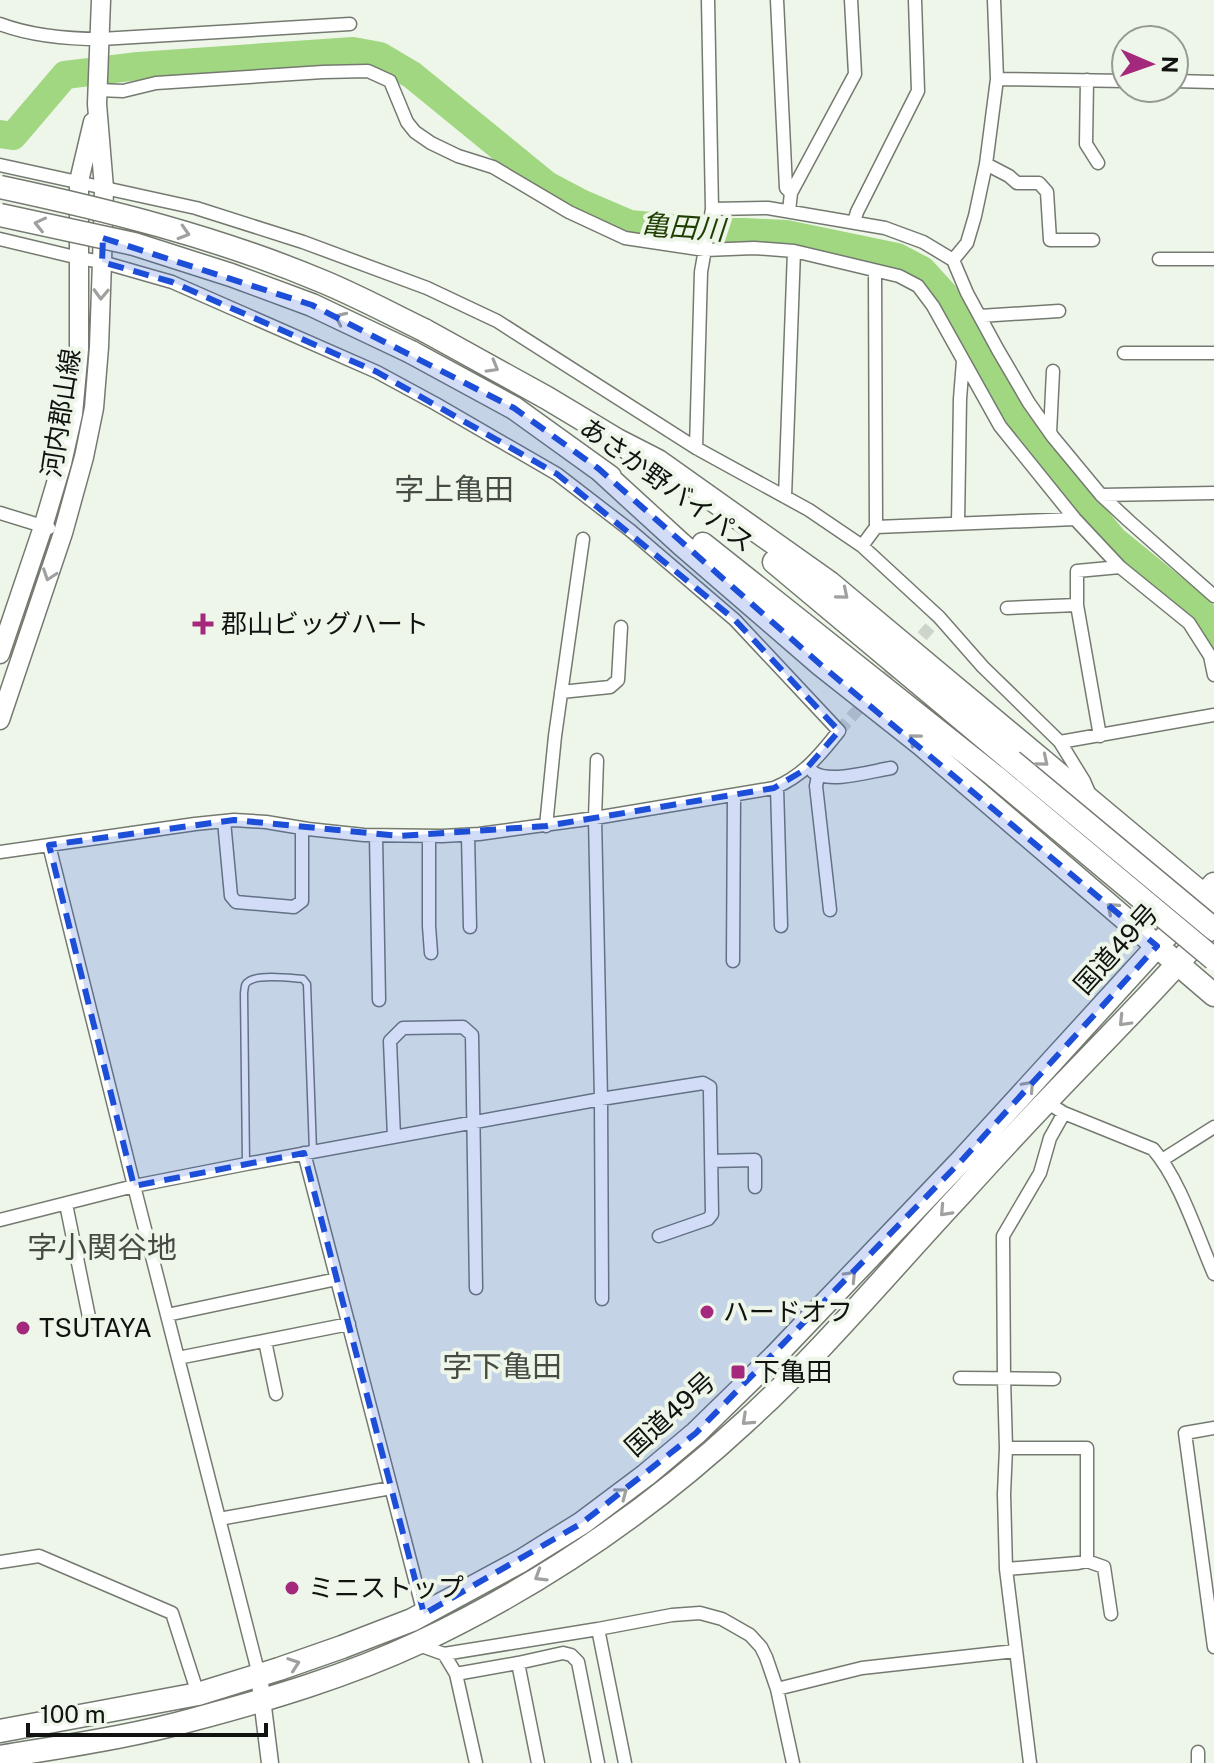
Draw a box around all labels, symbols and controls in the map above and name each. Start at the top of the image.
north arrow [1110,24,1190,104]
text: N [1157,56,1183,74]
water label: 亀田川 [640,207,729,246]
one-way arrow [33,216,47,233]
one-way arrow [177,224,191,240]
one-way arrow [93,288,110,301]
one-way arrow [334,312,349,328]
street label: 河内郡山線 [35,346,86,480]
one-way arrow [484,357,498,373]
street label: あさか野バイパス [574,411,760,558]
district label: 字上亀田 [394,471,514,507]
one-way arrow [42,567,58,581]
one-way arrow [834,584,848,599]
place label: 郡山ビッグハート [221,608,429,639]
marker: 郡山ビッグハート [192,613,214,635]
one-way arrow [909,734,923,749]
one-way arrow [1034,751,1048,766]
street label: 国道49号 [1067,897,1164,1000]
one-way arrow [1107,903,1122,918]
one-way arrow [1119,1012,1133,1027]
one-way arrow [1020,1081,1034,1096]
one-way arrow [941,1201,955,1216]
district label: 字小関谷地 [27,1229,177,1265]
one-way arrow [842,1271,857,1285]
place label: ハードオフ [723,1296,853,1327]
marker: ハードオフ [698,1303,716,1321]
place label: TSUTAYA [39,1312,152,1343]
marker: TSUTAYA [14,1319,32,1337]
district label: 字下亀田 [442,1348,562,1384]
place label: 下亀田 [754,1356,832,1387]
marker: 下亀田 [729,1363,747,1381]
street label: 国道49号 [618,1365,721,1462]
one-way arrow [742,1410,757,1424]
one-way arrow [613,1488,628,1502]
one-way arrow [534,1566,549,1582]
place label: ミニストップ [308,1572,464,1603]
marker: ミニストップ [283,1579,301,1597]
one-way arrow [286,1657,300,1674]
scale bar [28,1687,266,1737]
text: 100 m [40,1700,106,1728]

